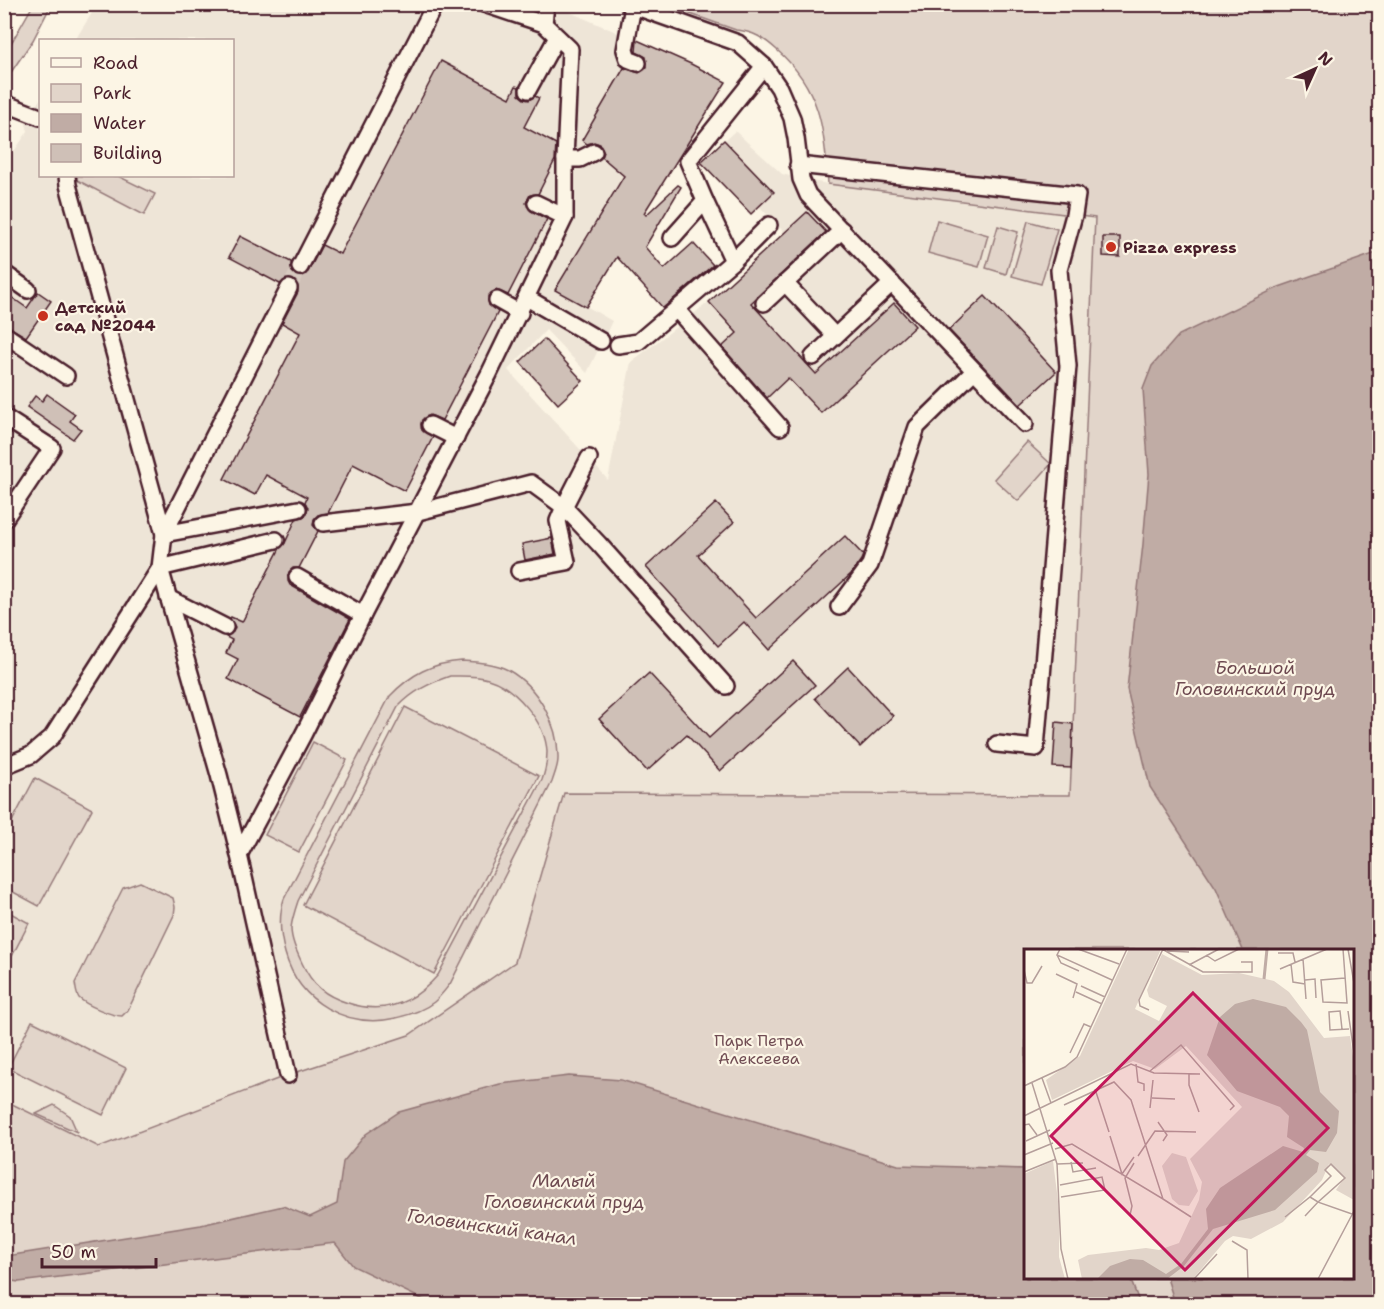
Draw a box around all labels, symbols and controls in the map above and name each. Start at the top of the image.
legend [39,39,234,177]
north arrow [1285,39,1345,99]
text: N [1313,47,1337,71]
text: Road [93,51,138,75]
text: Park [93,81,132,105]
text: Water [93,111,146,135]
text: Building [93,141,162,165]
place label: Pizza express [1123,237,1237,258]
marker: Pizza express [1104,240,1118,254]
place label: Детский сад №2044 [55,297,156,336]
marker: Детский сад №2044 [36,309,50,323]
water label: Большой Головинский пруд [1175,656,1335,701]
inset map [1024,949,1354,1279]
park label: Парк Петра Алексеева [714,1030,804,1069]
water label: Малый Головинский пруд [484,1169,644,1214]
water label: Головинский канал [406,1203,578,1251]
scale bar [42,1231,156,1269]
text: 50 m [51,1240,96,1264]

